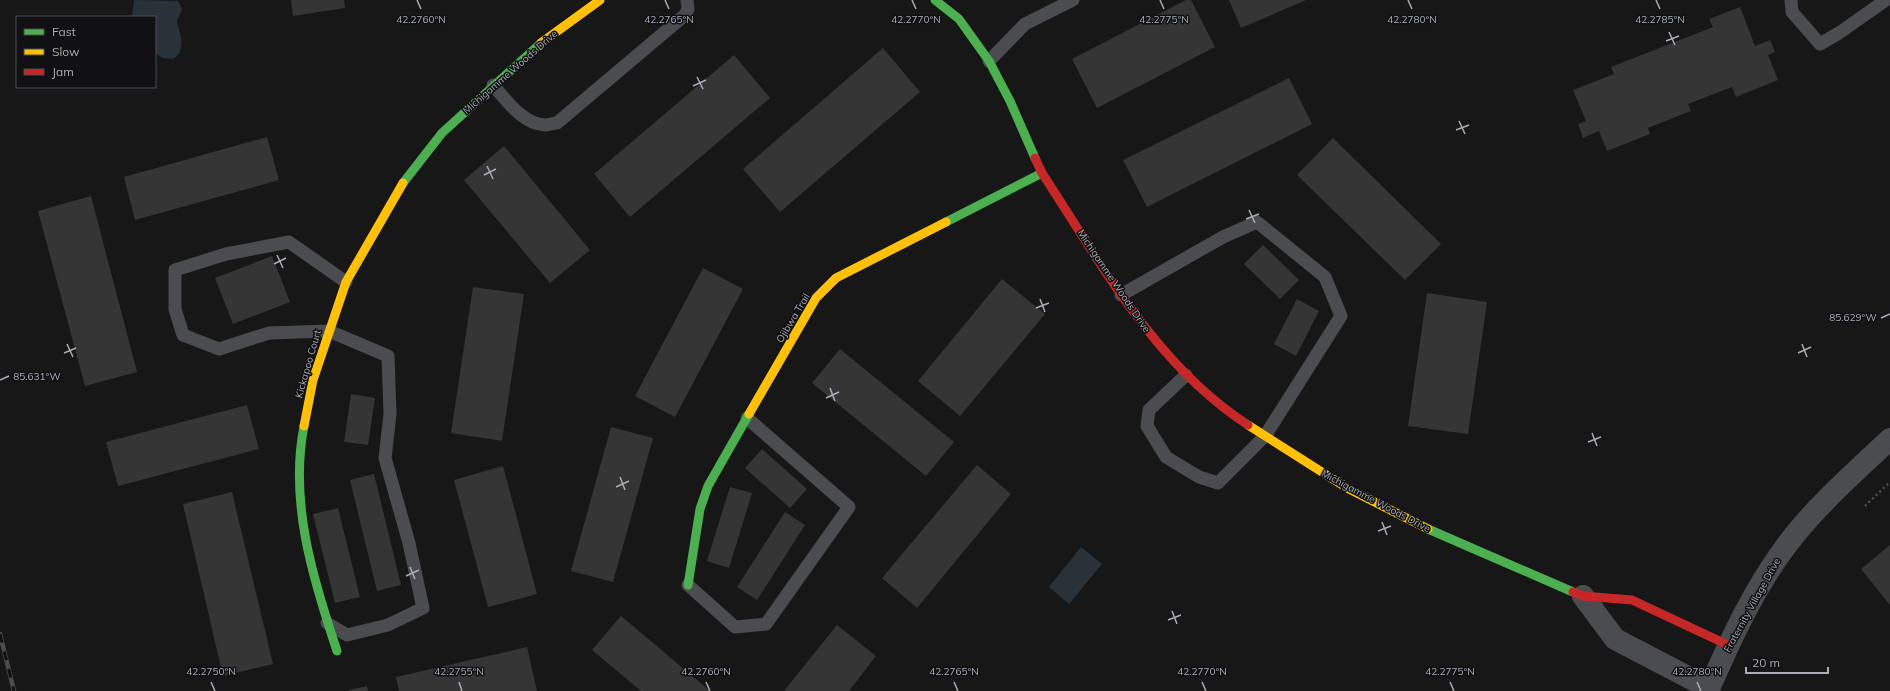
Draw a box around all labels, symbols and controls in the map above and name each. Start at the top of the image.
text: 42.2760°N [396,13,446,26]
text: 42.2765°N [644,13,694,26]
text: 42.2770°N [891,13,941,26]
text: 42.2775°N [1139,13,1189,26]
text: 42.2780°N [1387,13,1437,26]
text: 42.2785°N [1635,13,1685,26]
legend [16,16,156,88]
text: Fast [52,24,76,39]
street label: Michigamme Woods Drive [460,27,560,117]
text: Slow [52,44,80,59]
text: Jam [52,64,74,79]
street label: Michigamme Woods Drive [1075,227,1153,335]
street label: Ojibwa Trail [773,291,813,345]
text: 85.629°W [1829,311,1877,324]
street label: Kickapoo Court [292,328,324,400]
text: 85.631°W [13,370,61,383]
street label: Michigamme Woods Drive [1319,467,1433,535]
street label: Fraternity Village Drive [1721,556,1783,654]
scale bar [1746,649,1828,675]
text: 20 m [1752,655,1780,670]
text: 42.2750°N [186,665,236,678]
text: 42.2755°N [434,665,484,678]
text: 42.2760°N [681,665,731,678]
text: 42.2765°N [929,665,979,678]
text: 42.2770°N [1177,665,1227,678]
text: 42.2775°N [1425,665,1475,678]
text: 42.2780°N [1672,665,1722,678]

